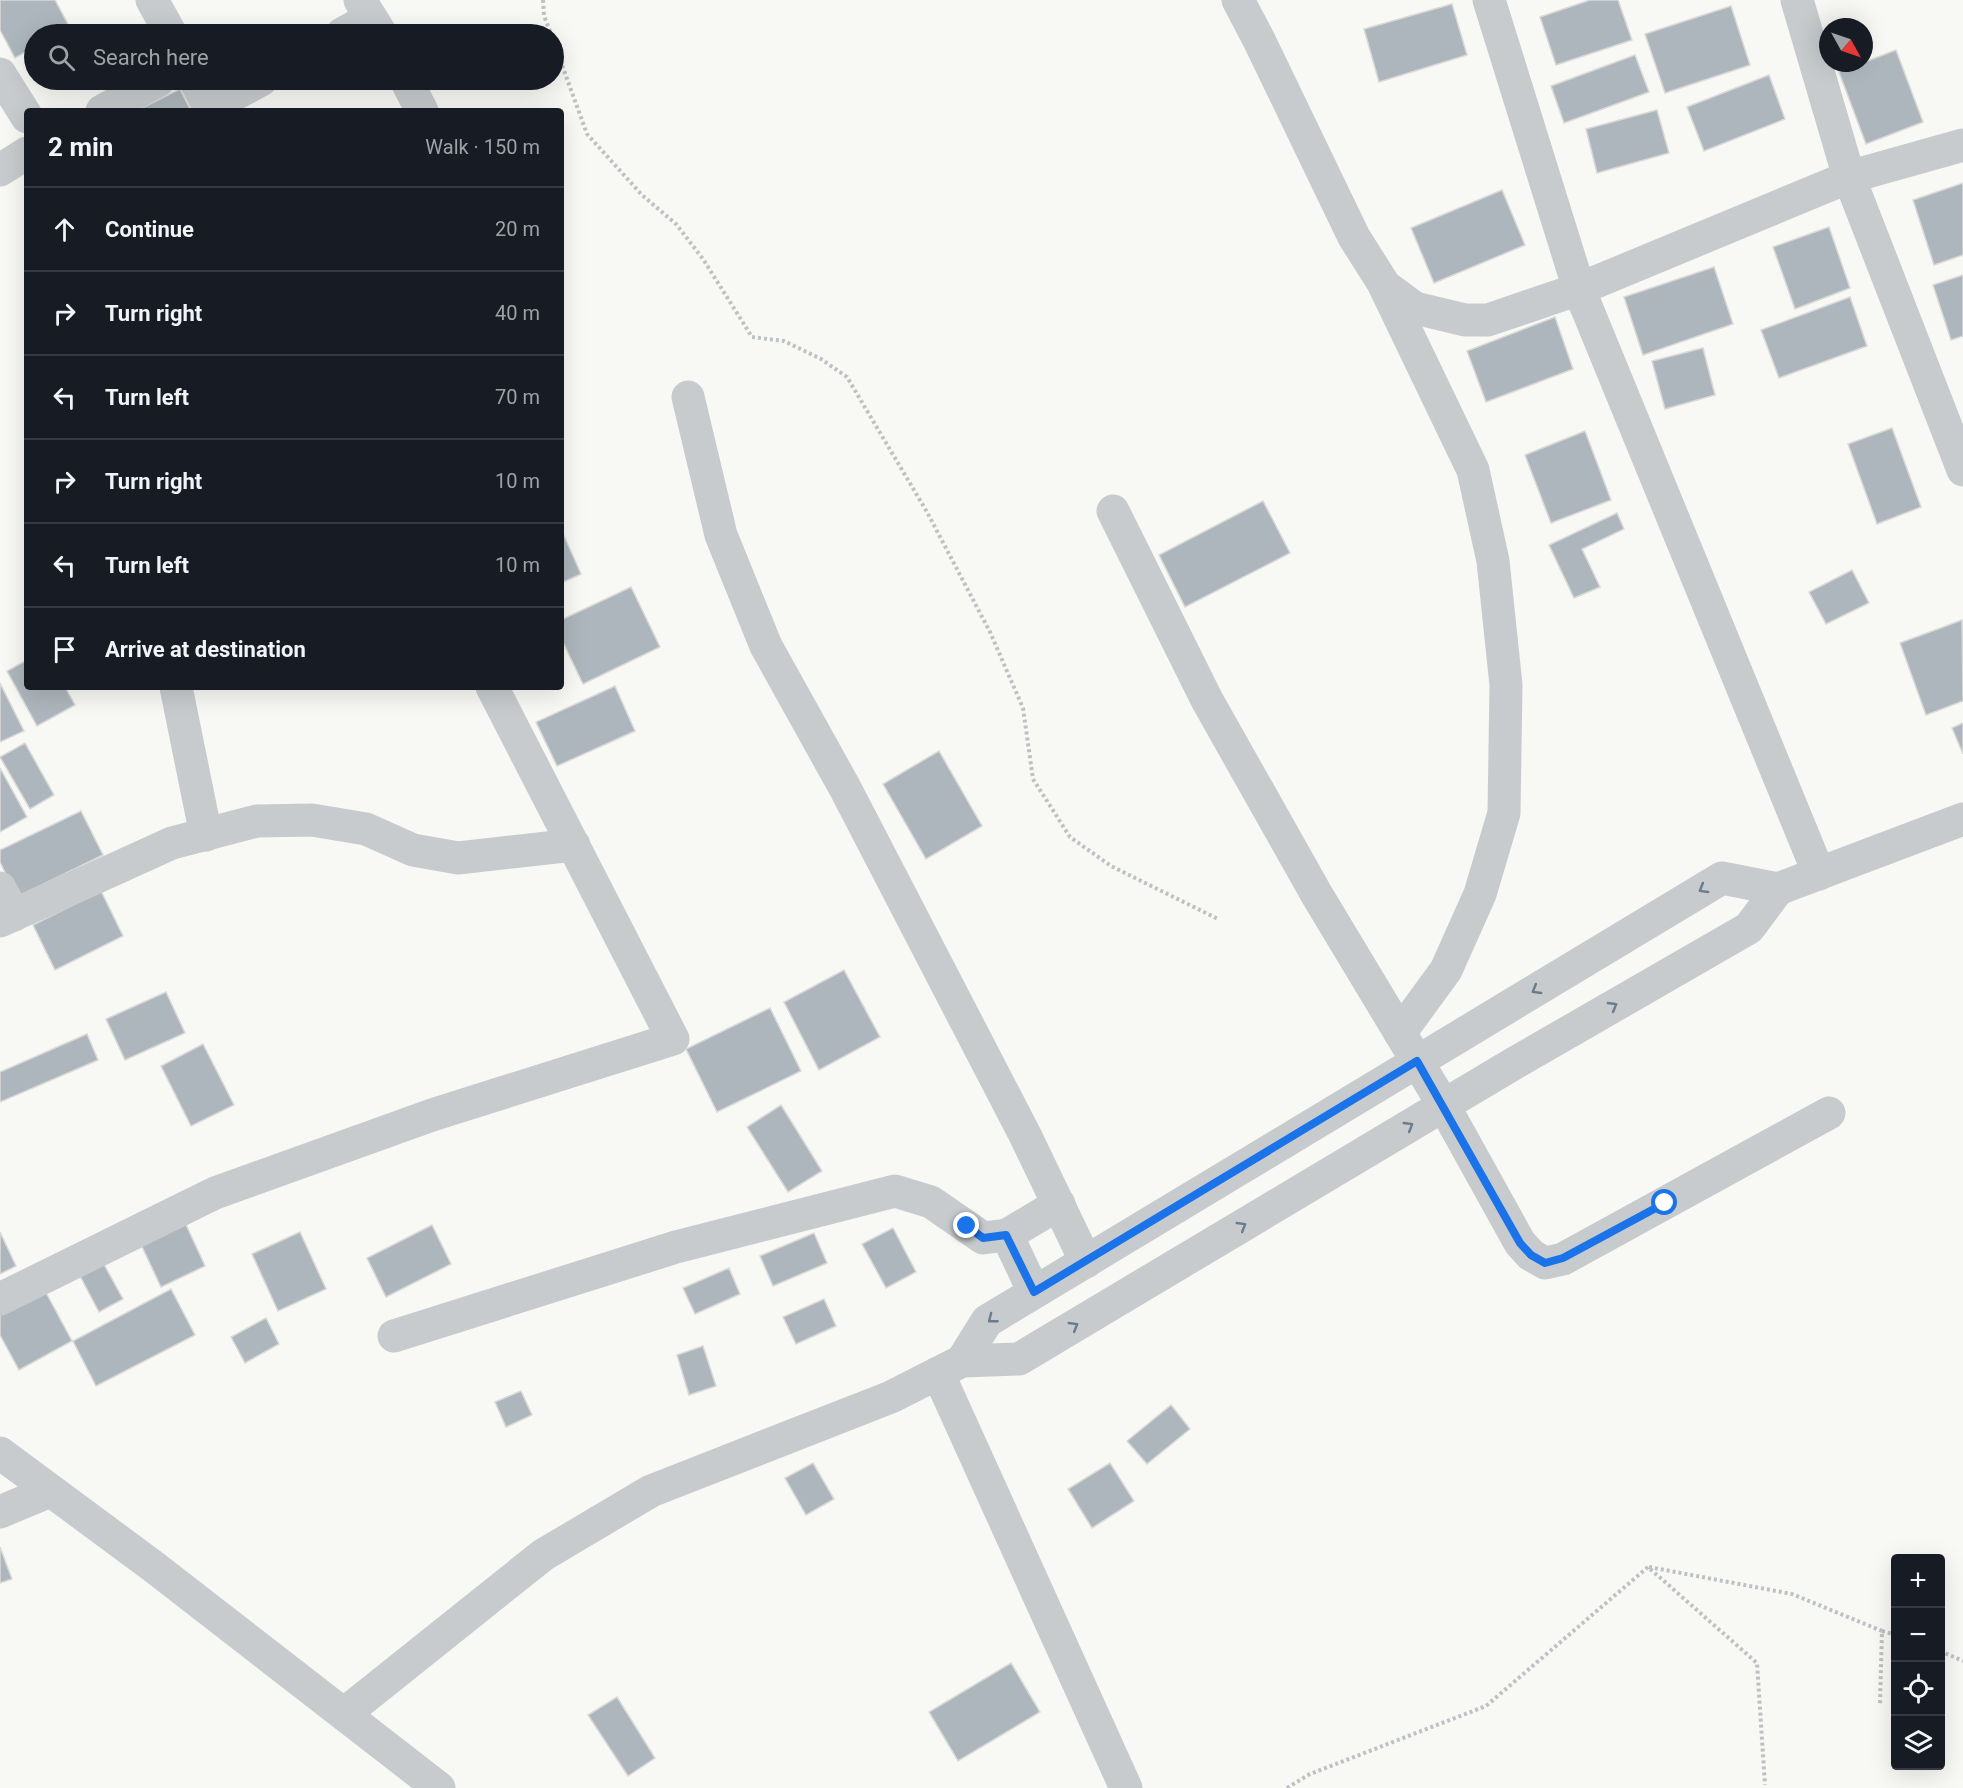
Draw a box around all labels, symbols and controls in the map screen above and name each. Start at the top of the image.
north arrow [1819,18,1873,72]
search box [24,24,564,90]
icon: search [45,41,78,74]
text: Search here [93,45,209,70]
text: 2 min [48,132,113,162]
text: Walk · 150 m [425,135,540,159]
icon: ahead [48,213,81,246]
text: Continue [105,217,194,242]
text: 20 m [495,217,540,241]
icon: right [48,297,81,330]
text: Turn right [105,301,202,326]
text: 40 m [495,301,540,325]
icon: left [48,381,81,414]
text: Turn left [105,385,189,410]
text: 70 m [495,385,540,409]
icon: right [48,465,81,498]
text: Turn right [105,469,202,494]
text: 10 m [495,469,540,493]
icon: left [48,549,81,582]
text: Turn left [105,553,189,578]
text: 10 m [495,553,540,577]
icon: arrive [48,633,81,666]
text: Arrive at destination [105,637,306,662]
one-way arrow [1699,882,1709,894]
one-way arrow [1532,982,1542,994]
one-way arrow [1607,1002,1618,1014]
one-way arrow [1403,1122,1413,1134]
route start [1651,1189,1677,1215]
route end [953,1212,979,1238]
one-way arrow [1236,1222,1246,1234]
one-way arrow [988,1312,999,1323]
one-way arrow [1068,1322,1078,1333]
map controls [1891,1554,1945,1770]
button: + [1891,1554,1945,1608]
button: − [1891,1608,1945,1662]
button: locate [1891,1662,1945,1716]
button: layers [1891,1716,1945,1770]

